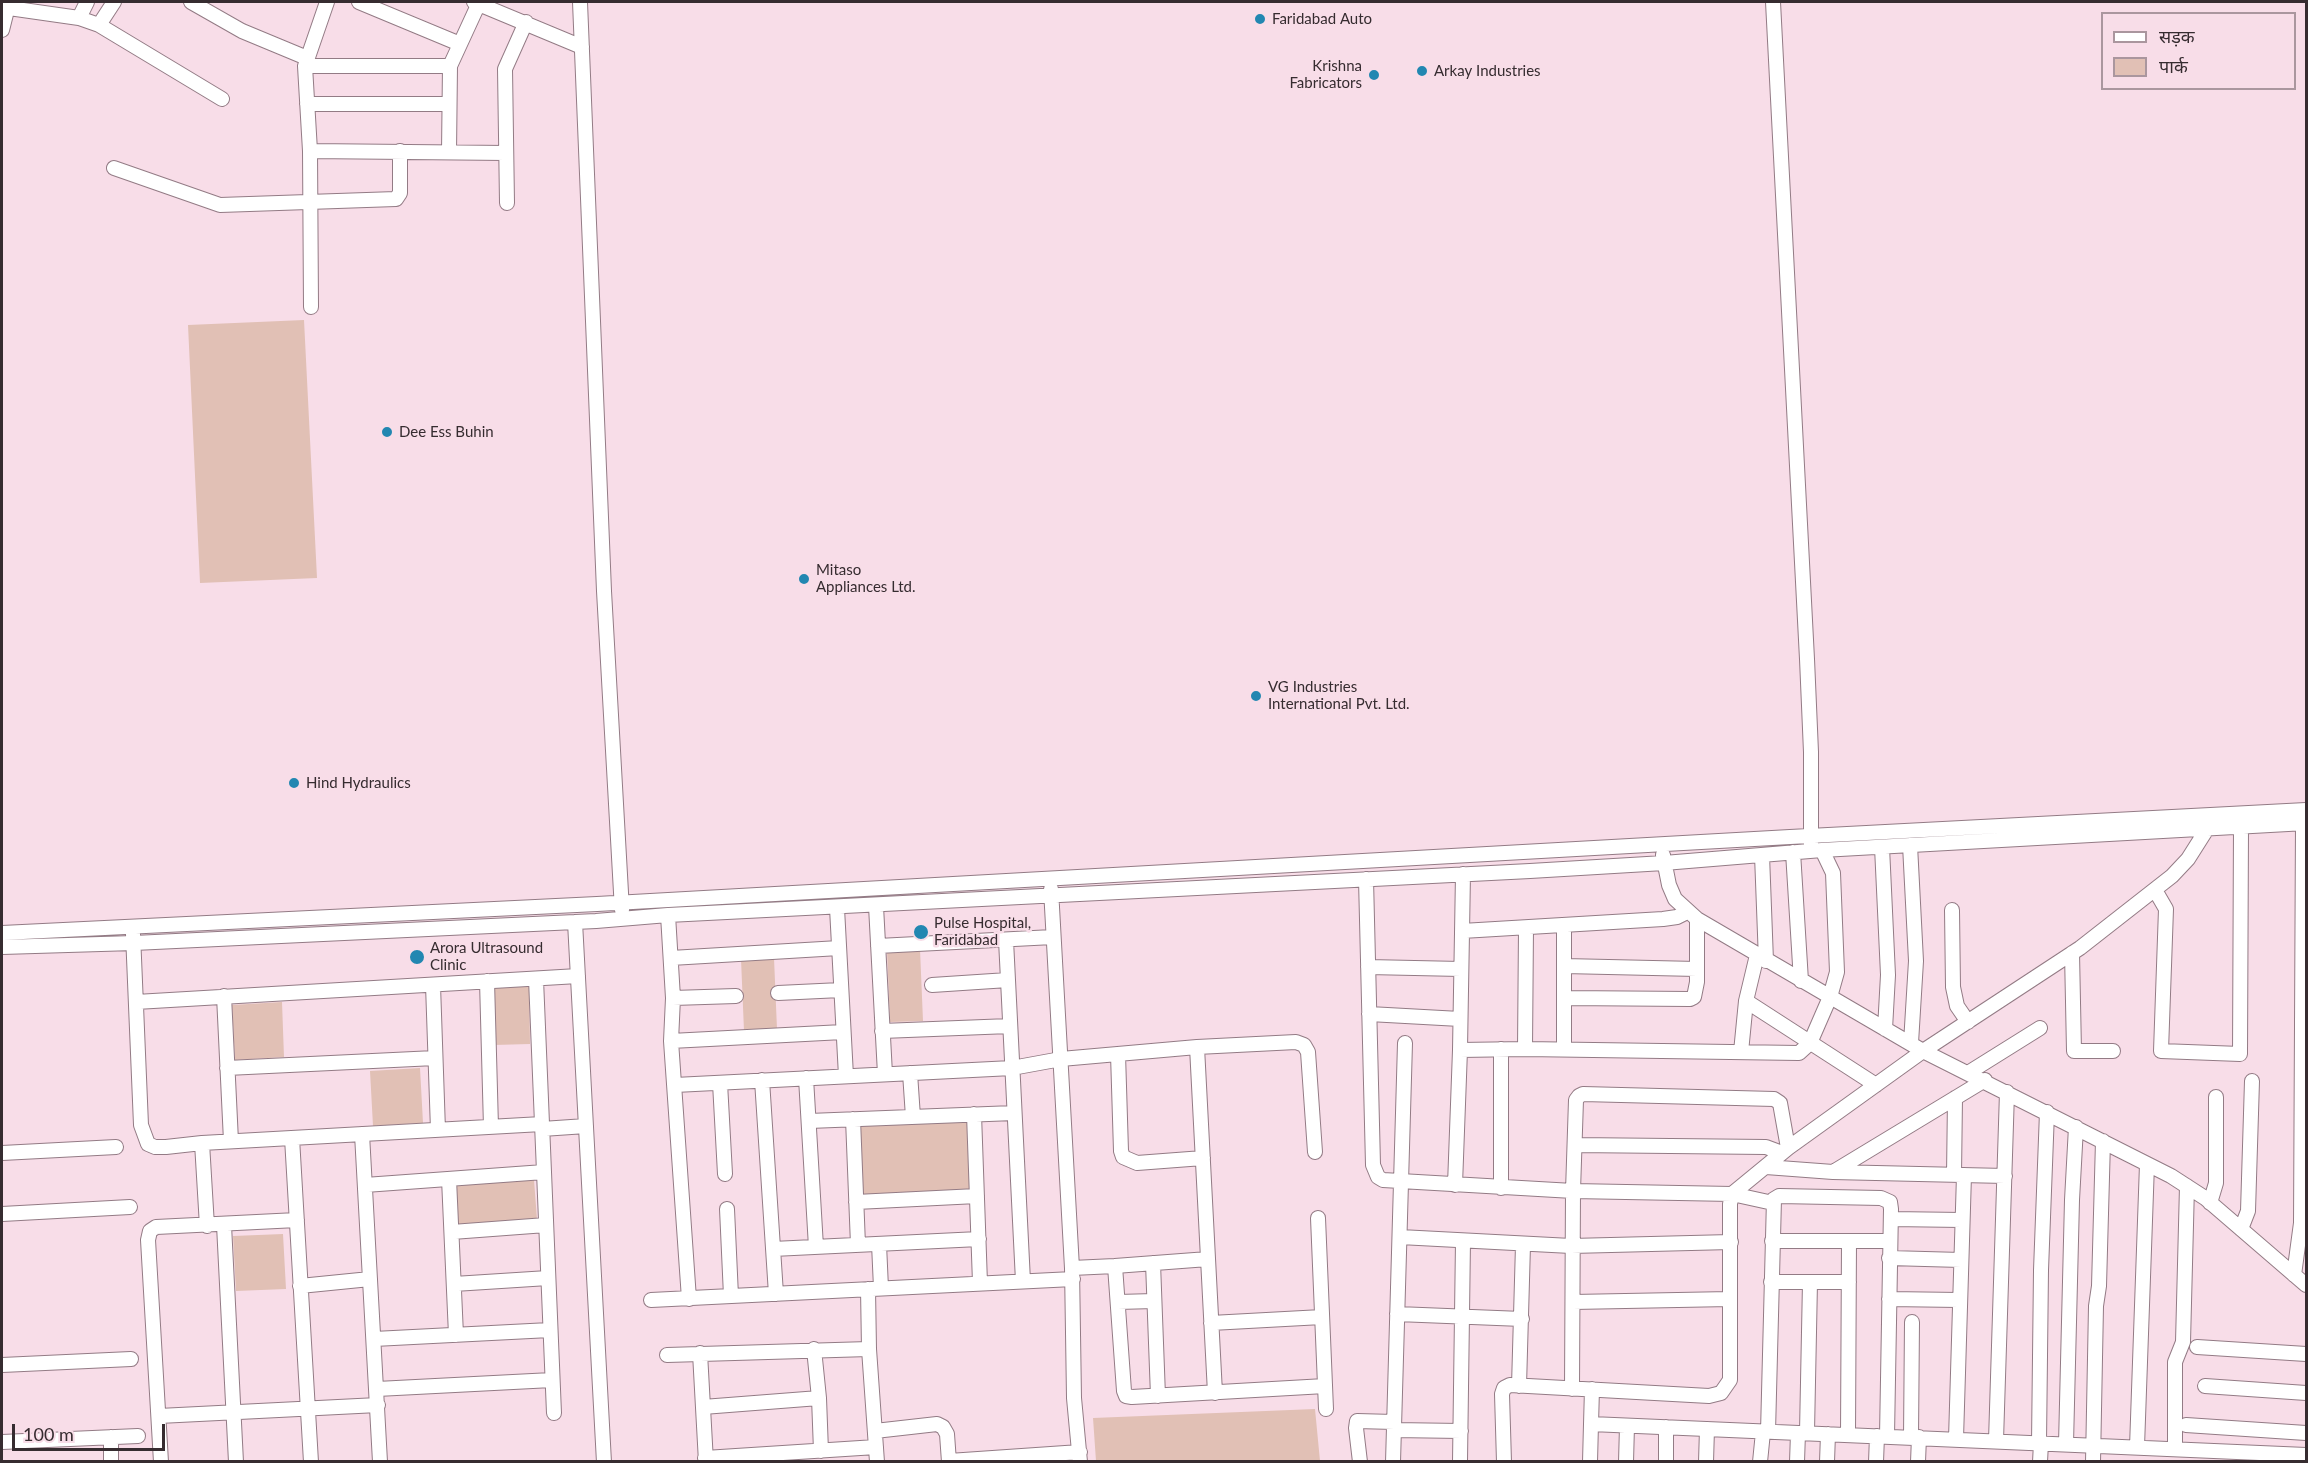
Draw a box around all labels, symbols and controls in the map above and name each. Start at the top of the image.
place label: Faridabad Auto [1272,10,1372,28]
marker: Faridabad Auto [1253,12,1267,26]
legend [2101,12,2296,90]
text: सड़क [2159,25,2195,47]
text: पार्क [2159,55,2188,77]
place label: Krishna Fabricators [1289,57,1362,92]
place label: Arkay Industries [1434,62,1541,80]
marker: Arkay Industries [1415,64,1429,78]
marker: Krishna Fabricators [1367,68,1381,82]
place label: Dee Ess Buhin [399,423,494,441]
marker: Dee Ess Buhin [380,425,394,439]
place label: Mitaso Appliances Ltd. [816,561,916,596]
marker: Mitaso Appliances Ltd. [797,572,811,586]
place label: VG Industries International Pvt. Ltd. [1268,678,1410,713]
marker: VG Industries International Pvt. Ltd. [1249,689,1263,703]
place label: Hind Hydraulics [306,774,411,792]
marker: Hind Hydraulics [287,776,301,790]
place label: Pulse Hospital, Faridabad [934,914,1031,949]
marker: Pulse Hospital, Faridabad [912,923,930,941]
place label: Arora Ultrasound Clinic [430,939,543,974]
marker: Arora Ultrasound Clinic [408,948,426,966]
scale bar [15,1412,168,1450]
text: 100 m [23,1423,74,1445]

